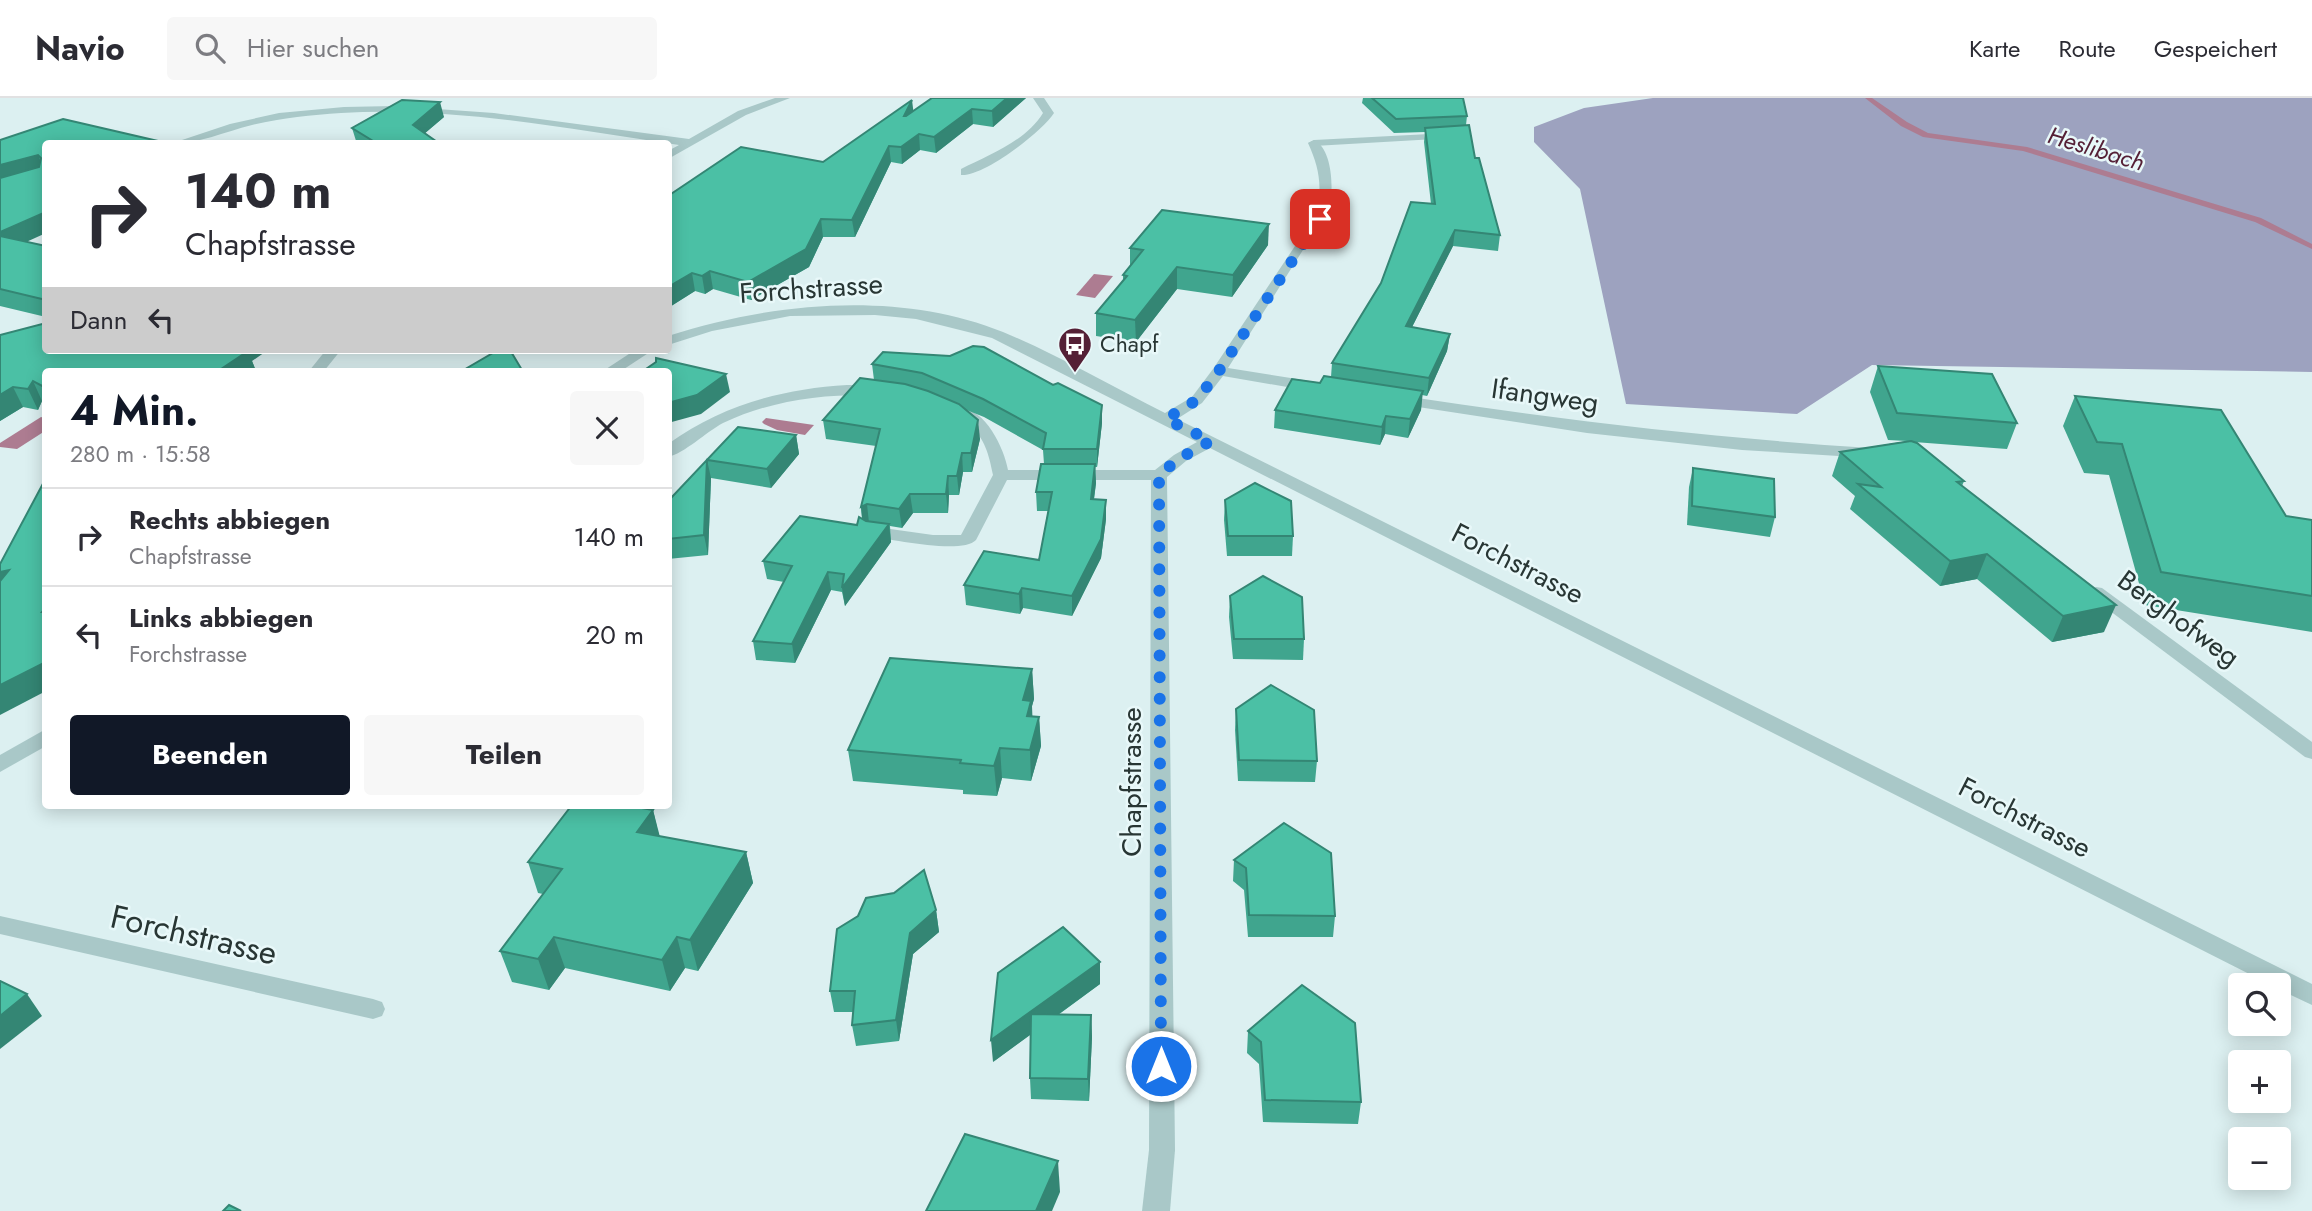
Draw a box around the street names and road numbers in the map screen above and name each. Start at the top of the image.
street label: Forchstrasse [738,263,884,314]
street label: Ifangweg [1489,368,1601,423]
street label: Forchstrasse [1444,513,1591,614]
street label: Berghofweg [2109,560,2248,677]
street label: Chapfstrasse [1111,707,1152,857]
street label: Forchstrasse [1951,767,2098,868]
street label: Forchstrasse [106,893,282,976]

